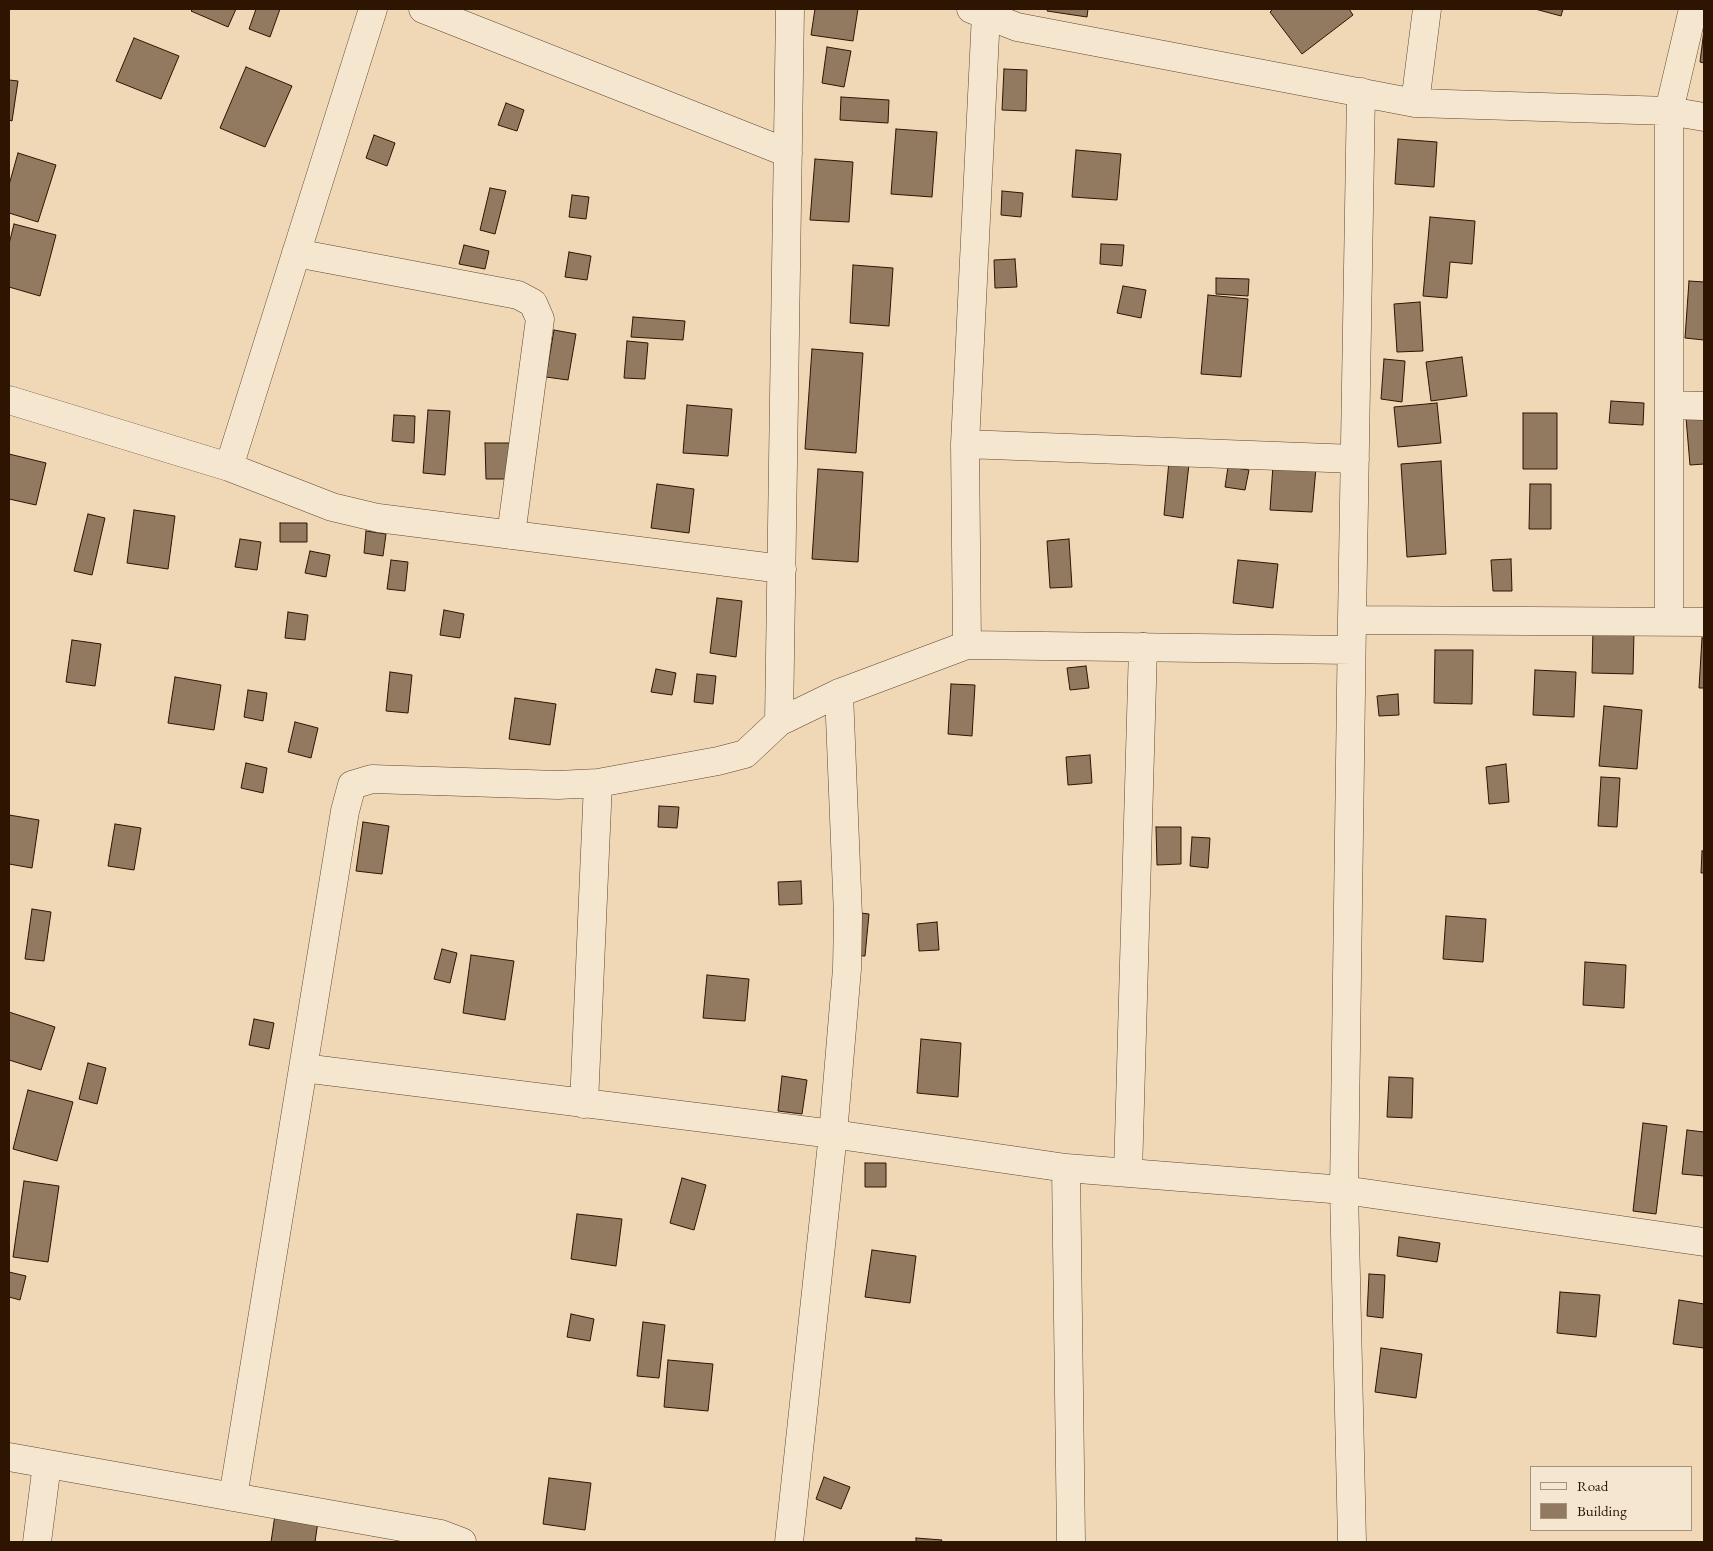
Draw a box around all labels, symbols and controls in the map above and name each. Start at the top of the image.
legend [1530,1466,1693,1531]
text: Road [1577,1476,1608,1495]
text: Building [1577,1501,1627,1520]

